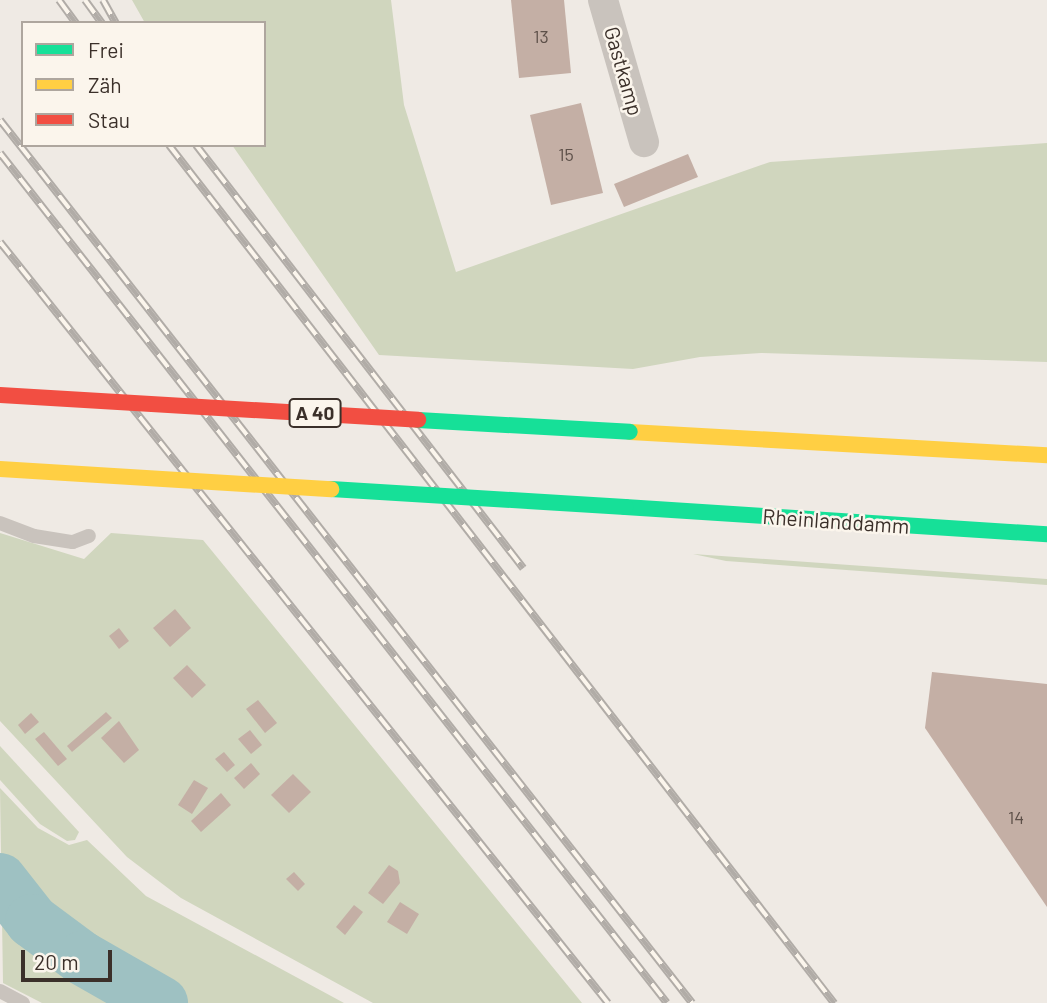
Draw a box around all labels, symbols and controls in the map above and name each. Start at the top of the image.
legend [21,21,266,147]
street label: Gastkamp [599,24,649,118]
house number: 13 [533,25,549,47]
text: Frei [88,37,124,62]
text: Zäh [88,72,122,97]
text: Stau [88,107,130,132]
house number: 15 [558,143,574,165]
road number: A 40 [287,398,343,428]
street label: Rheinlanddamm [762,503,910,539]
house number: 14 [1008,806,1024,828]
scale bar [24,936,116,980]
text: 20 m [34,949,79,974]

